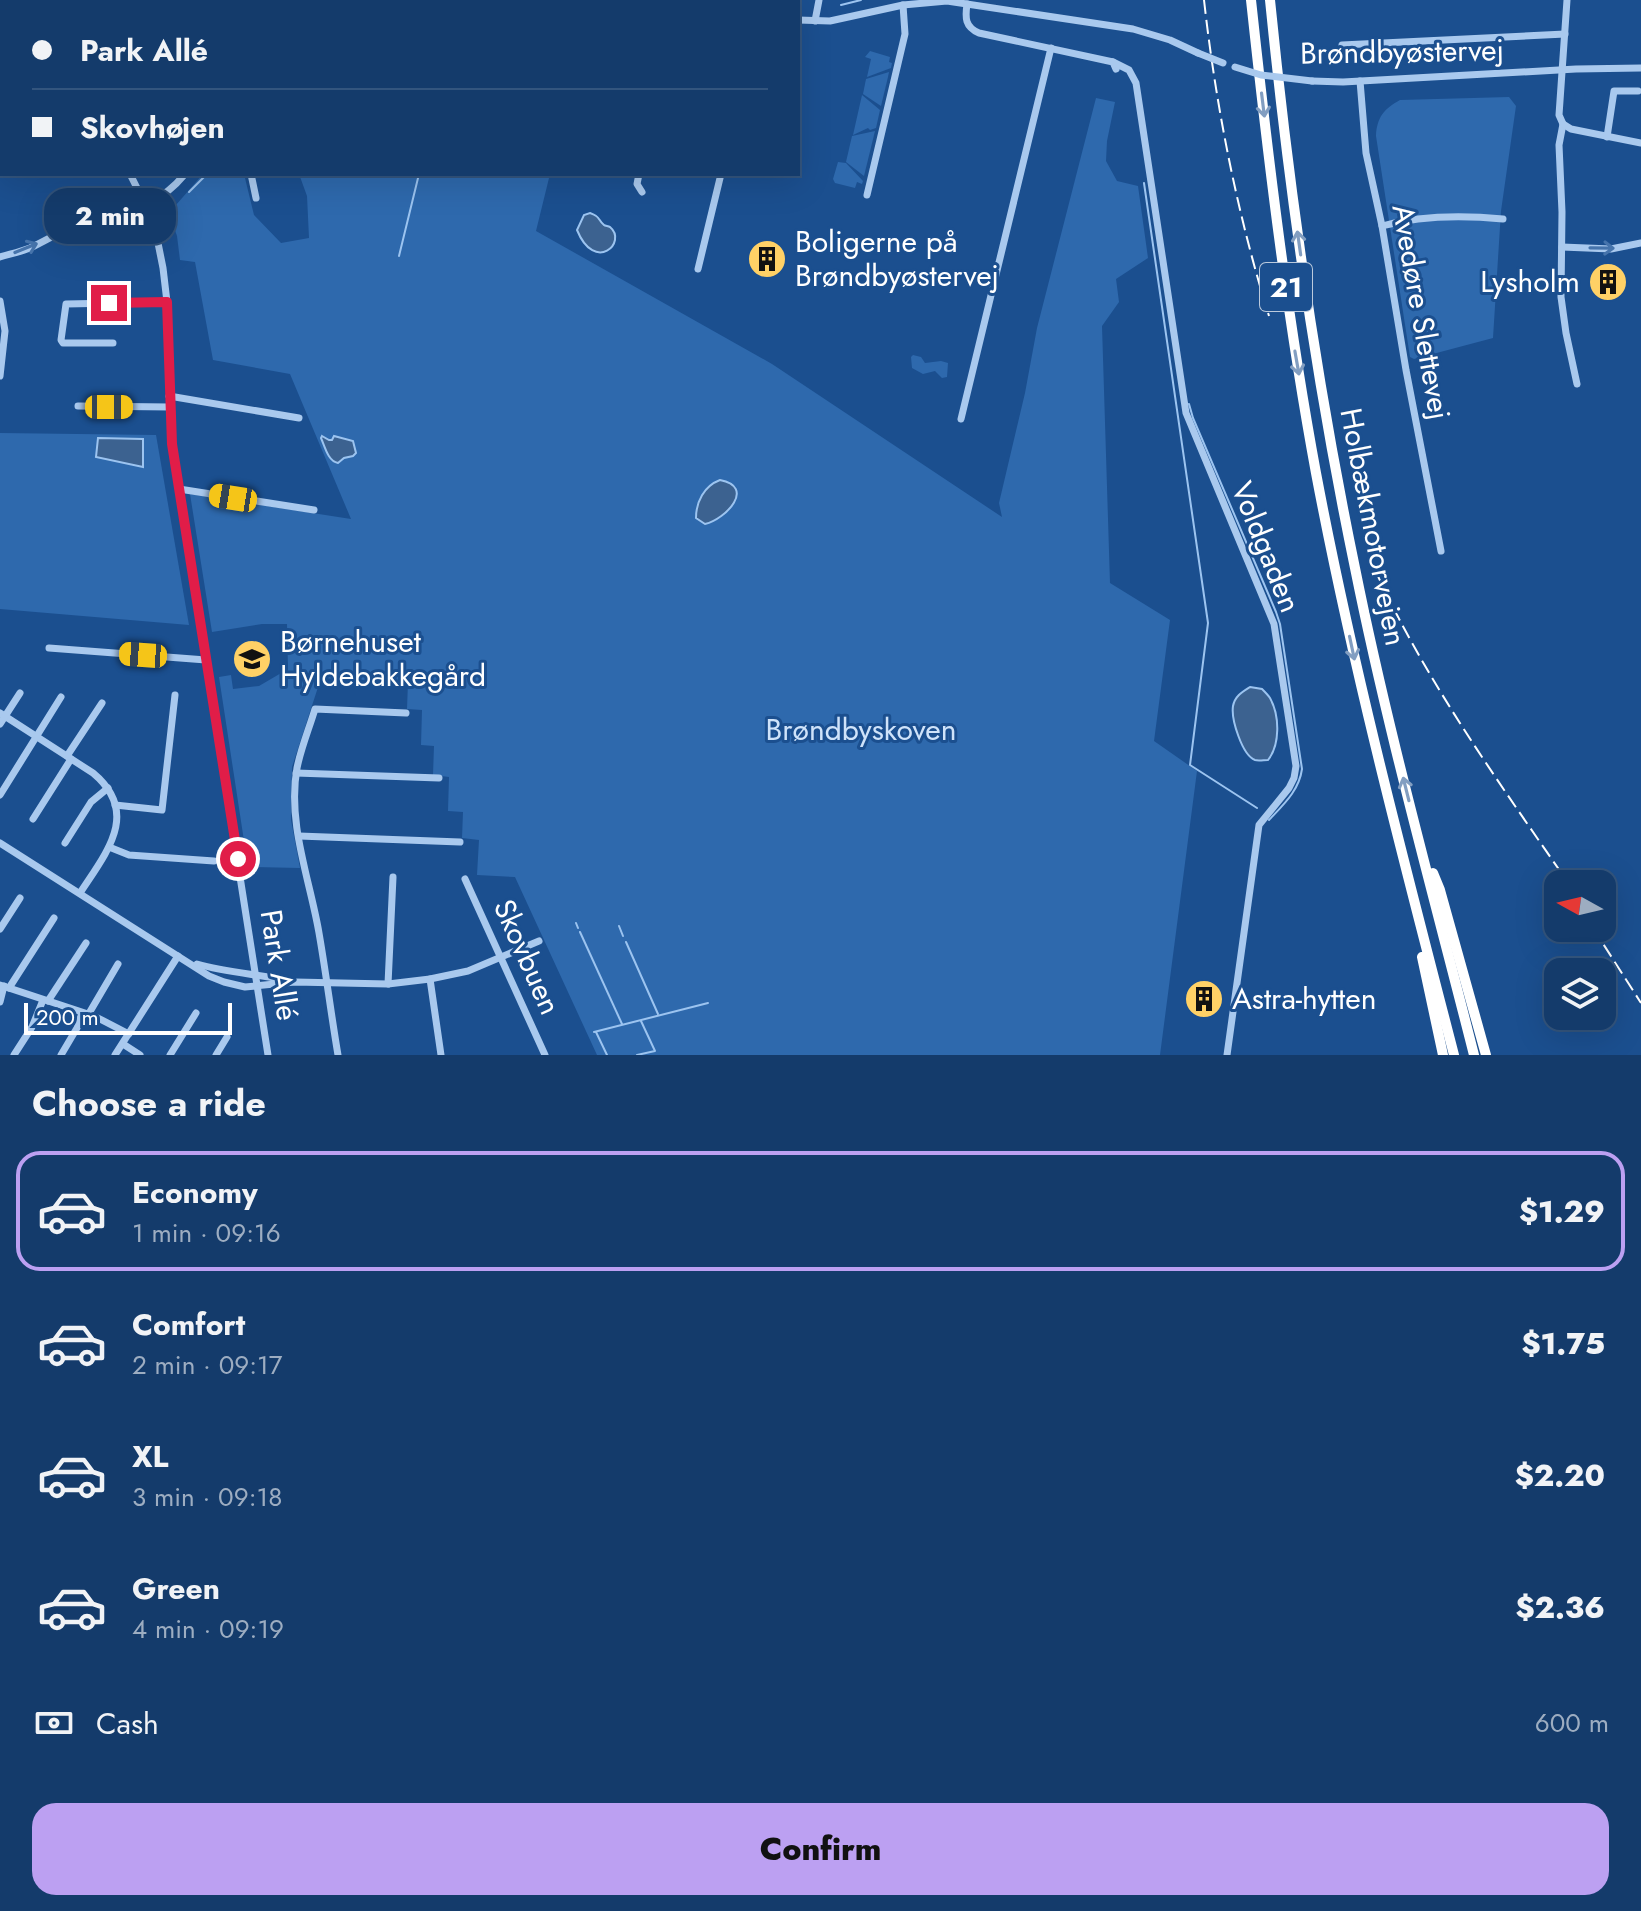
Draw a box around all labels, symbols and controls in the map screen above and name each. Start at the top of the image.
street label: Brøndbyøstervej [1300,28,1504,75]
text: Park Allé [80,29,208,72]
one-way arrow [1255,91,1270,118]
text: Skovhøjen [80,106,225,149]
callout: 2 min [43,187,175,243]
text: 2 min [75,197,145,235]
street label: Avedøre Slettevej [1381,201,1462,423]
place label: Boligerne på Brøndbyøstervej [795,220,999,297]
one-way arrow [1291,231,1306,257]
building icon: Boligerne på Brøndbyøstervej [746,238,788,280]
one-way arrow [13,240,38,254]
one-way arrow [1588,240,1615,256]
place label: Lysholm [1480,260,1580,303]
building icon: Lysholm [1587,261,1629,303]
road number: 21 [1260,263,1312,311]
route end [91,285,127,321]
one-way arrow [1291,350,1306,375]
car [85,395,133,419]
street label: Holbækmotorvejen [1329,404,1418,649]
street label: Voldgaden [1221,475,1312,619]
car [207,482,259,514]
place label: Børnehuset Hyldebakkegård [280,620,486,697]
one-way arrow [1345,635,1360,661]
school or university icon: Børnehuset Hyldebakkegård [231,638,273,680]
car [118,641,168,669]
park label: Brøndbyskoven [766,708,956,751]
one-way arrow [1398,777,1413,803]
route start [220,841,256,877]
north arrow [1544,870,1616,942]
map controls [1544,870,1616,1030]
street label: Skovbuen [483,892,572,1021]
street label: Park Allé [250,906,309,1023]
button: layers [1544,958,1616,1030]
place label: Astra-hytten [1232,977,1377,1020]
building icon: Astra-hytten [1183,978,1225,1020]
scale bar [24,999,232,1035]
text: 200 m [36,1001,99,1033]
text: Choose a ride [32,1077,266,1129]
text: Economy [132,1171,258,1214]
icon: car [36,1175,108,1247]
text: $1.29 [1519,1190,1605,1233]
text: 1 min · 09:16 [132,1214,281,1252]
text: Comfort [132,1303,245,1346]
icon: car [36,1307,108,1379]
text: $1.75 [1521,1322,1605,1365]
text: 2 min · 09:17 [132,1346,282,1384]
text: XL [132,1435,168,1478]
icon: car [36,1439,108,1511]
text: $2.20 [1515,1454,1605,1497]
text: 3 min · 09:18 [132,1478,282,1516]
text: Green [132,1567,220,1610]
icon: car [36,1571,108,1643]
text: $2.36 [1515,1586,1605,1629]
text: 4 min · 09:19 [132,1610,284,1648]
icon: cash [32,1701,76,1745]
text: Cash [96,1702,159,1745]
text: 600 m [1535,1704,1609,1742]
button: Confirm [32,1803,1609,1895]

